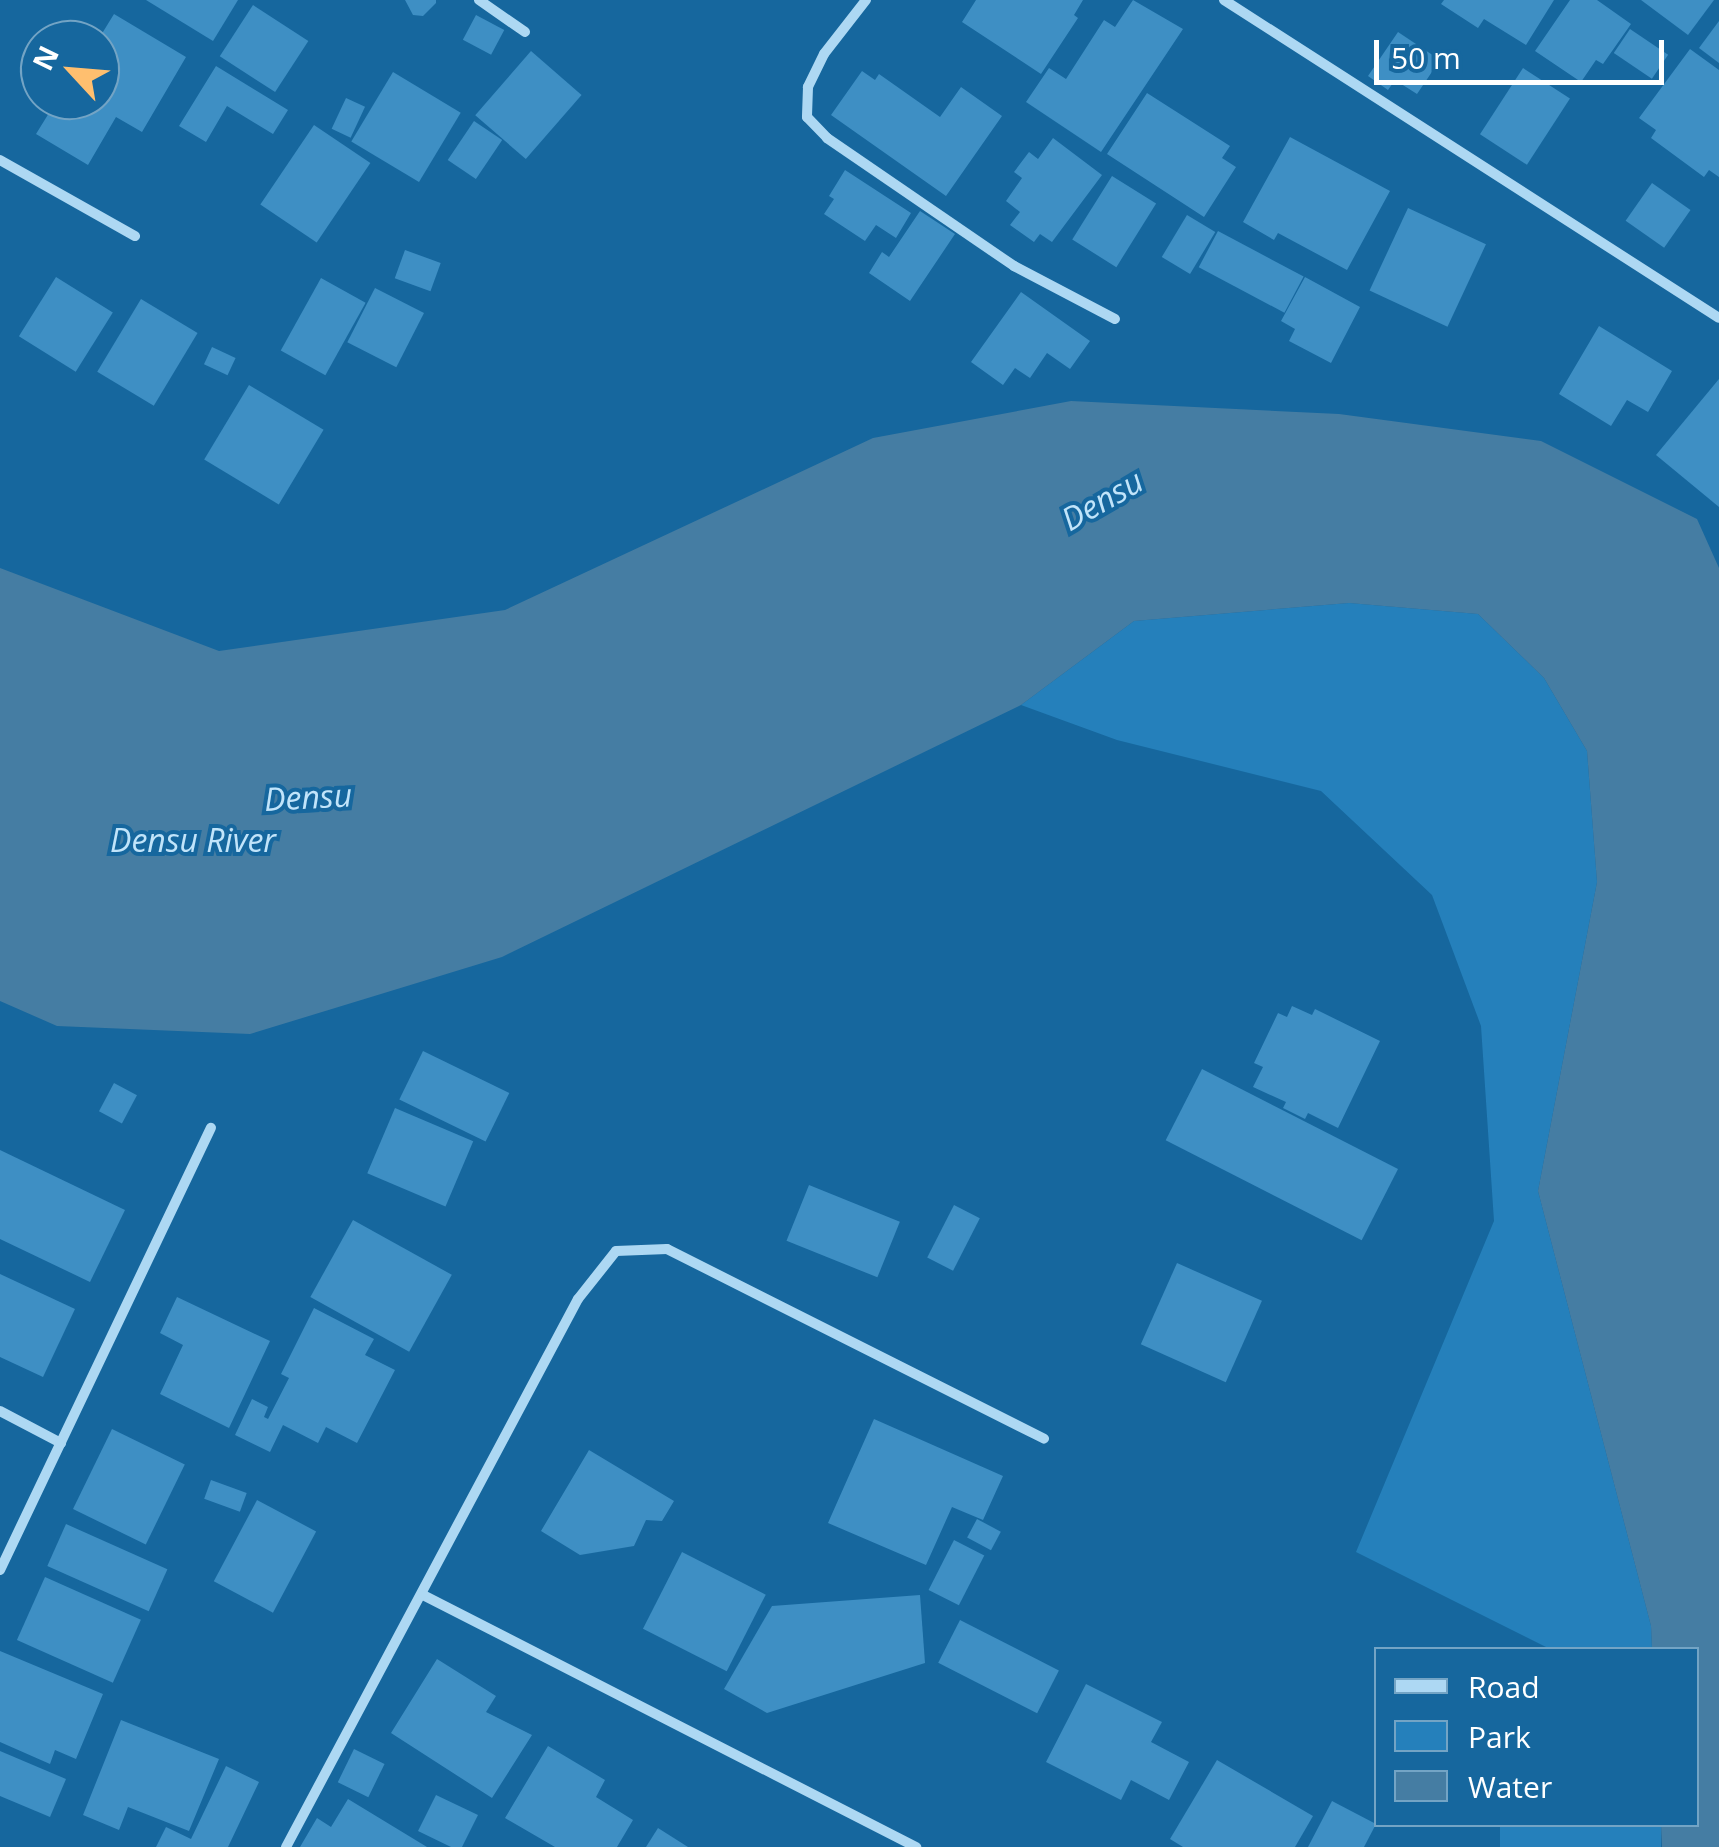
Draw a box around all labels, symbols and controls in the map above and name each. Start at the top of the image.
north arrow [20,20,120,120]
scale bar [1379,20,1669,82]
text: 50 m [1391,37,1461,78]
text: N [23,39,67,76]
water label: Densu [1054,461,1150,539]
water label: Densu [263,776,353,818]
water label: Densu River [110,821,276,859]
legend [1374,1647,1699,1827]
text: Road [1468,1666,1540,1707]
text: Park [1468,1716,1531,1757]
text: Water [1468,1766,1552,1807]

